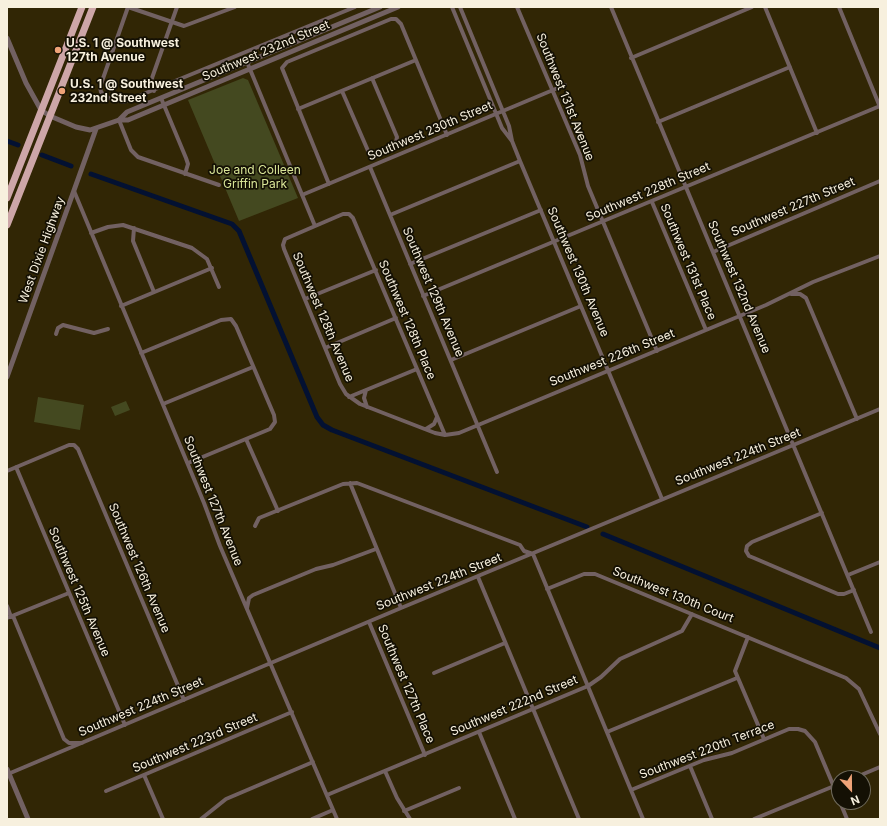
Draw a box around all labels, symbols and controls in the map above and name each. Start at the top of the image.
street label: Southwest 232nd Street [200,18,332,84]
street label: Southwest 131st Avenue [533,31,597,163]
place label: U.S. 1 @ Southwest 127th Avenue [66,36,179,64]
marker: U.S. 1 @ Southwest 127th Avenue [53,45,63,55]
place label: U.S. 1 @ Southwest 232nd Street [70,77,183,105]
marker: U.S. 1 @ Southwest 232nd Street [57,86,67,96]
street label: Southwest 230th Street [366,98,494,164]
street label: Southwest 228th Street [584,159,712,225]
park label: Joe and Colleen Griffin Park [209,163,301,191]
street label: Southwest 227th Street [729,174,857,240]
street label: West Dixie Highway [16,195,68,305]
street label: Southwest 131st Place [657,202,719,322]
street label: Southwest 130th Avenue [544,205,612,339]
street label: Southwest 132nd Avenue [704,218,774,356]
street label: Southwest 129th Avenue [399,225,467,359]
street label: Southwest 128th Avenue [289,250,357,384]
street label: Southwest 128th Place [375,258,439,382]
street label: Southwest 226th Street [547,326,677,390]
street label: Southwest 224th Street [673,425,803,489]
street label: Southwest 127th Avenue [180,434,246,568]
street label: Southwest 126th Avenue [105,501,173,635]
street label: Southwest 125th Avenue [45,525,113,659]
street label: Southwest 224th Street [374,550,504,614]
street label: Southwest 130th Court [610,564,736,626]
street label: Southwest 127th Place [374,622,438,746]
street label: Southwest 222nd Street [448,673,580,739]
street label: Southwest 224th Street [77,674,205,740]
street label: Southwest 223rd Street [130,710,260,776]
street label: Southwest 220th Terrace [637,718,777,782]
north arrow [831,770,871,810]
text: N [849,792,862,808]

